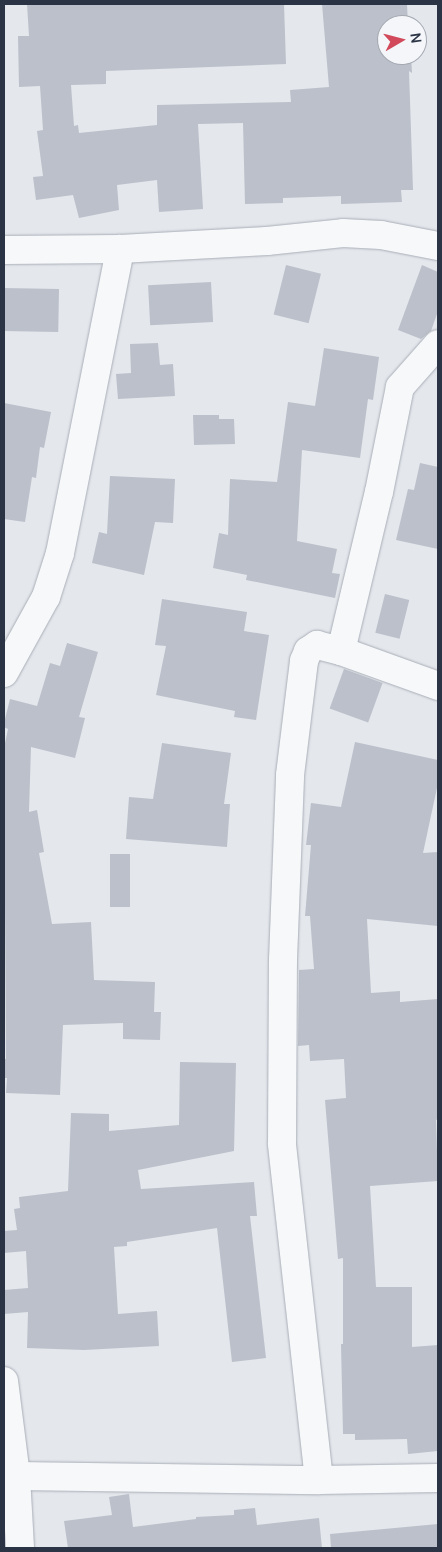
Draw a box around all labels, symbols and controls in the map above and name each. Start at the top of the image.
north arrow [377,15,427,65]
text: N [406,32,426,44]

